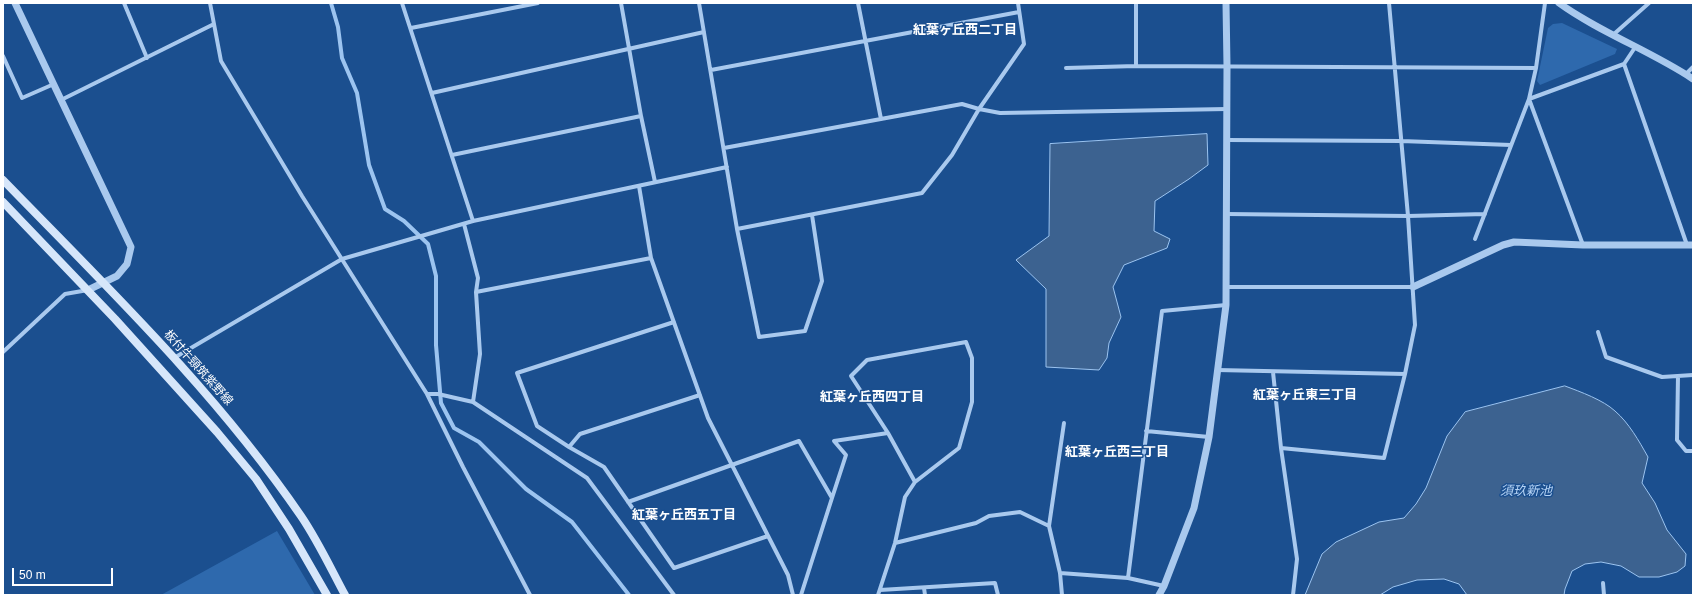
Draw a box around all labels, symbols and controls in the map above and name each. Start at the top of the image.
district label: 紅葉ヶ丘西二丁目 [913,22,1017,38]
street label: 板付牛頸筑紫野線 [161,328,235,408]
district label: 紅葉ヶ丘東三丁目 [1253,387,1357,403]
district label: 紅葉ヶ丘西四丁目 [820,389,924,405]
district label: 紅葉ヶ丘西三丁目 [1065,444,1169,460]
water label: 須玖新池 [1500,483,1552,499]
district label: 紅葉ヶ丘西五丁目 [632,507,736,523]
scale bar [14,560,115,586]
text: 50 m [19,568,46,582]

